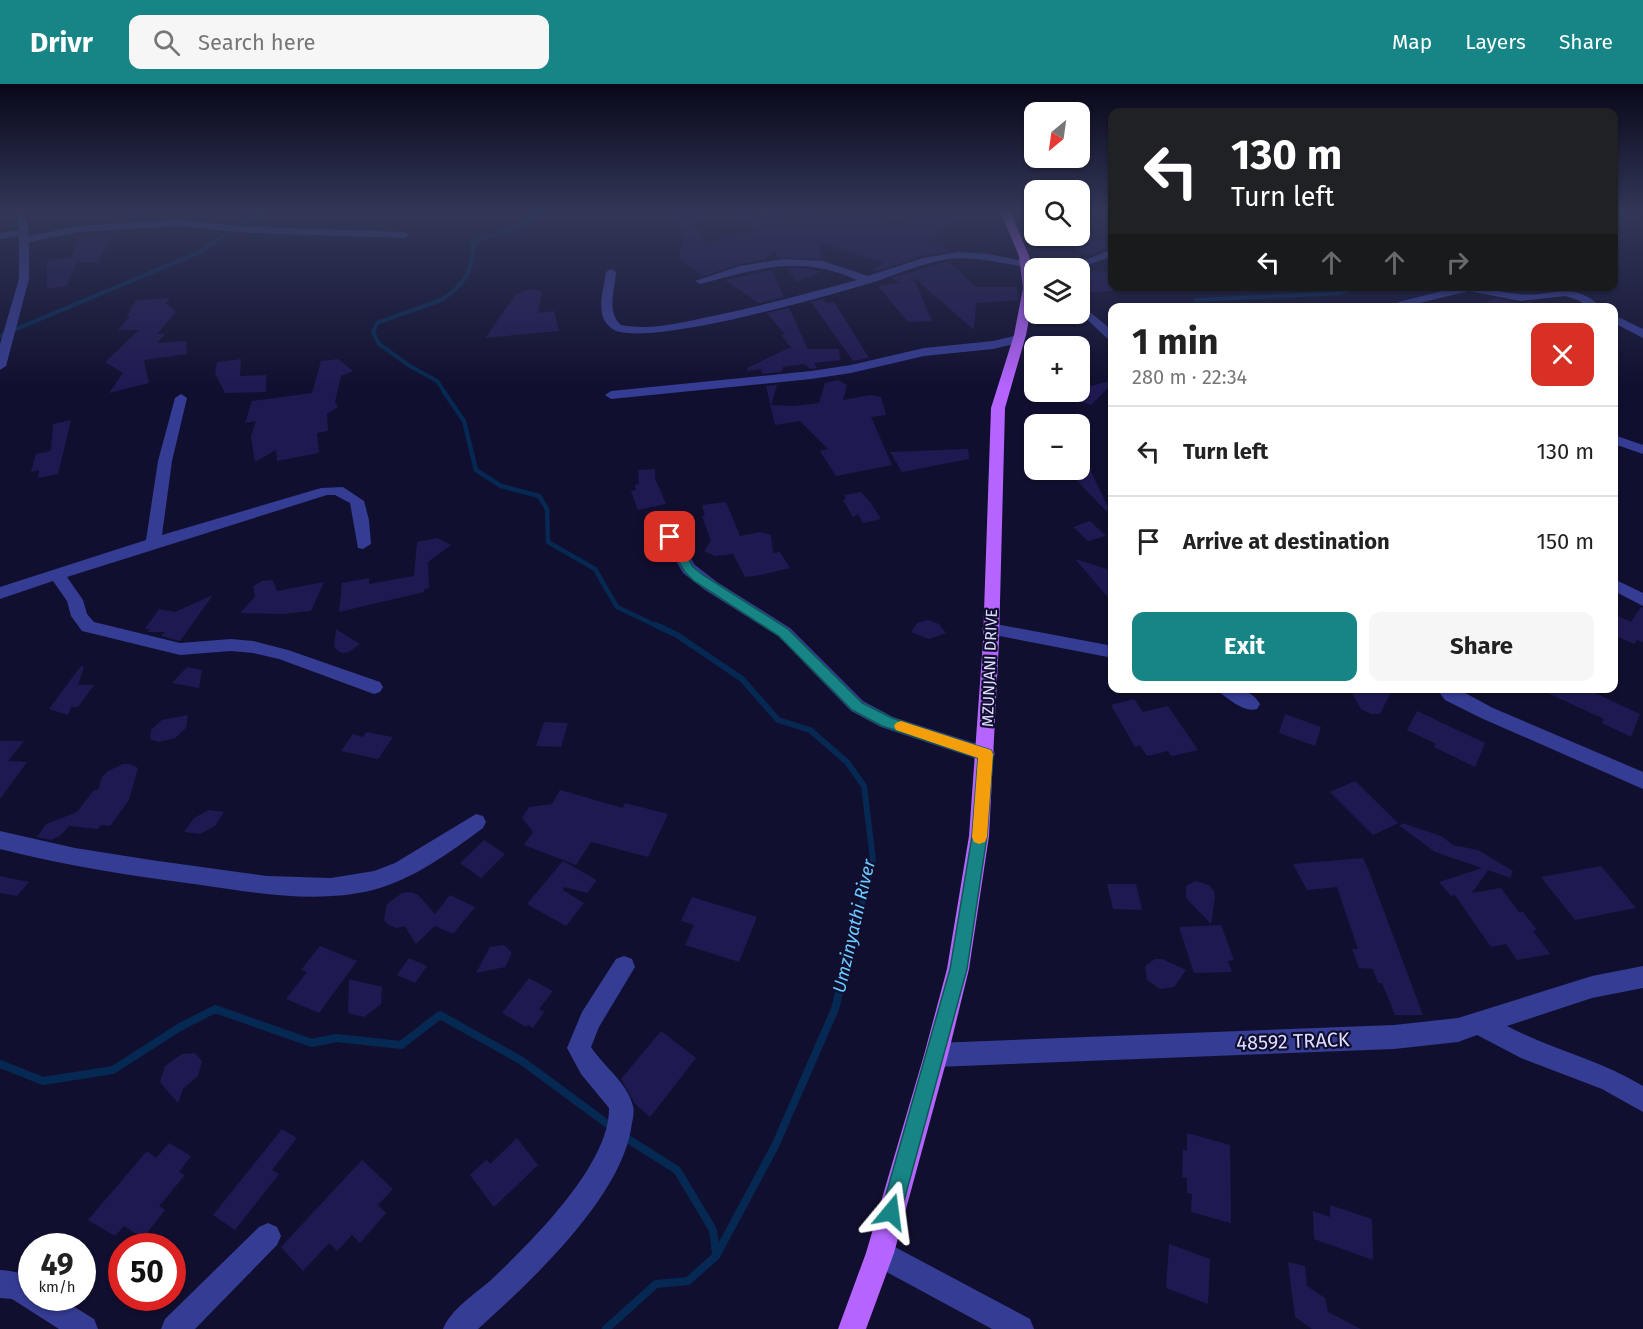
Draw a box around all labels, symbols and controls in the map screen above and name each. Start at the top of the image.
search box [129,15,549,69]
text: Drivr [30,26,93,59]
icon: search [150,26,183,59]
text: Search here [198,29,315,56]
text: Map [1392,29,1432,55]
text: Layers [1465,29,1526,55]
text: Share [1559,29,1613,55]
north arrow [1024,102,1090,168]
map controls [1024,102,1090,480]
text: 130 m [1231,130,1342,180]
icon: left [1132,132,1210,210]
button: search [1024,180,1090,246]
text: Turn left [1231,181,1334,213]
icon: left [1252,246,1285,279]
icon: ahead [1315,246,1348,279]
icon: ahead [1378,246,1411,279]
icon: right [1441,246,1474,279]
button: layers [1024,258,1090,324]
text: 1 min [1132,320,1219,364]
button: close [1531,323,1594,386]
button: + [1024,336,1090,402]
text: 280 m · 22:34 [1132,365,1247,389]
button: − [1024,414,1090,480]
icon: left [1132,435,1165,468]
text: Turn left [1183,438,1268,465]
text: 130 m [1537,438,1594,465]
pin [644,511,695,562]
icon: arrive [653,520,686,553]
icon: arrive [1132,525,1165,558]
text: Arrive at destination [1183,528,1390,555]
text: 150 m [1536,528,1594,555]
street label: MZUNJANI DRIVE [978,609,1001,727]
button: Exit [1132,612,1357,681]
button: Share [1369,612,1594,681]
water label: Umzinyathi River [828,856,880,995]
street label: 48592 TRACK [1236,1027,1350,1055]
position arrow [859,1180,923,1244]
speed limit sign: 50 [108,1233,186,1311]
text: 49 [40,1247,74,1283]
text: km/h [38,1278,76,1296]

